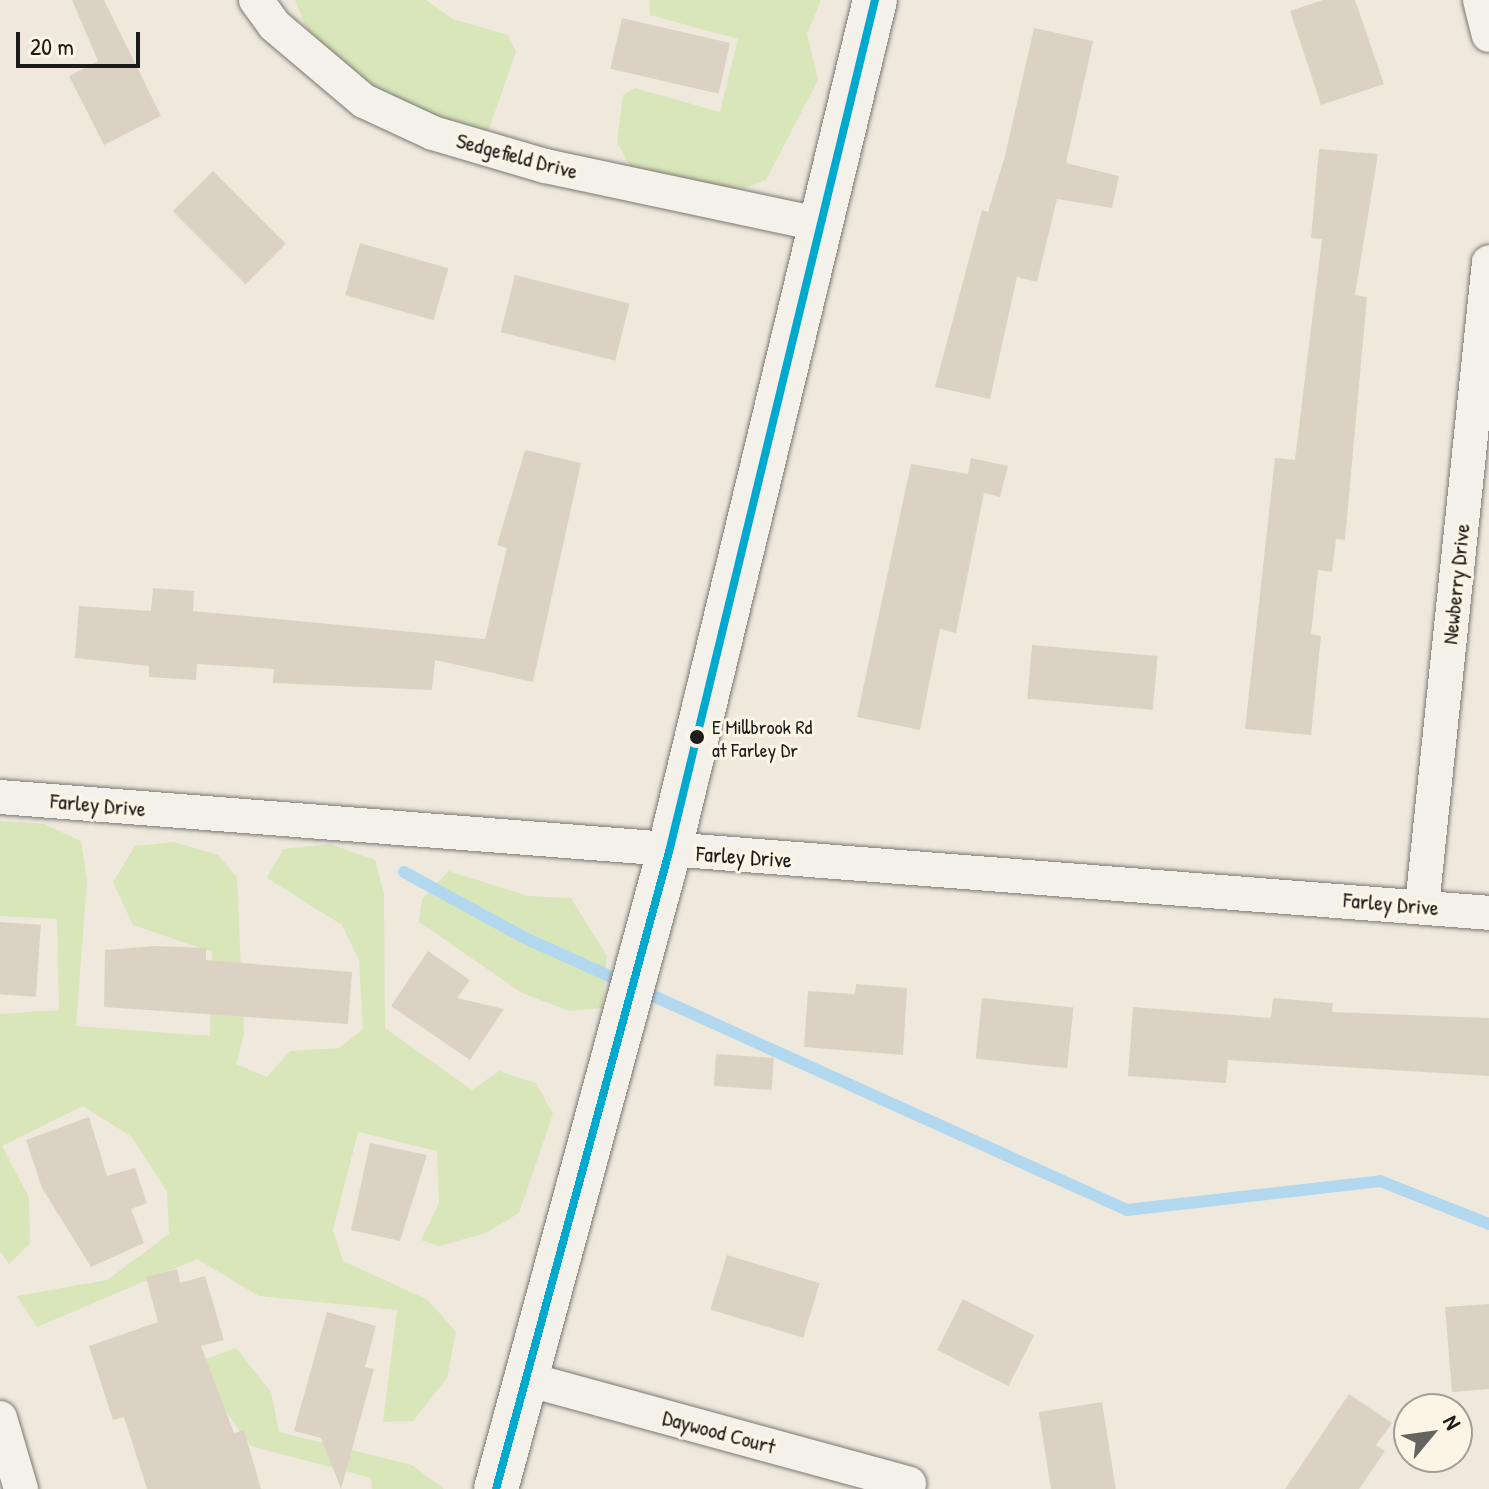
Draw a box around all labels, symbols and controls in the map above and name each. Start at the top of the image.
scale bar [20,16,144,66]
text: 20 m [30,30,74,62]
street label: Sedgefield Drive [453,127,581,185]
street label: Newberry Drive [1437,522,1475,646]
place label: E Millbrook Rd at Farley Dr [712,714,812,761]
marker: E Millbrook Rd at Farley Dr [689,729,705,745]
street label: Farley Drive [49,788,147,822]
street label: Farley Drive [695,840,793,874]
street label: Farley Drive [1342,887,1440,921]
north arrow [1393,1393,1473,1473]
street label: Daywood Court [660,1404,778,1460]
text: N [1436,1410,1468,1435]

